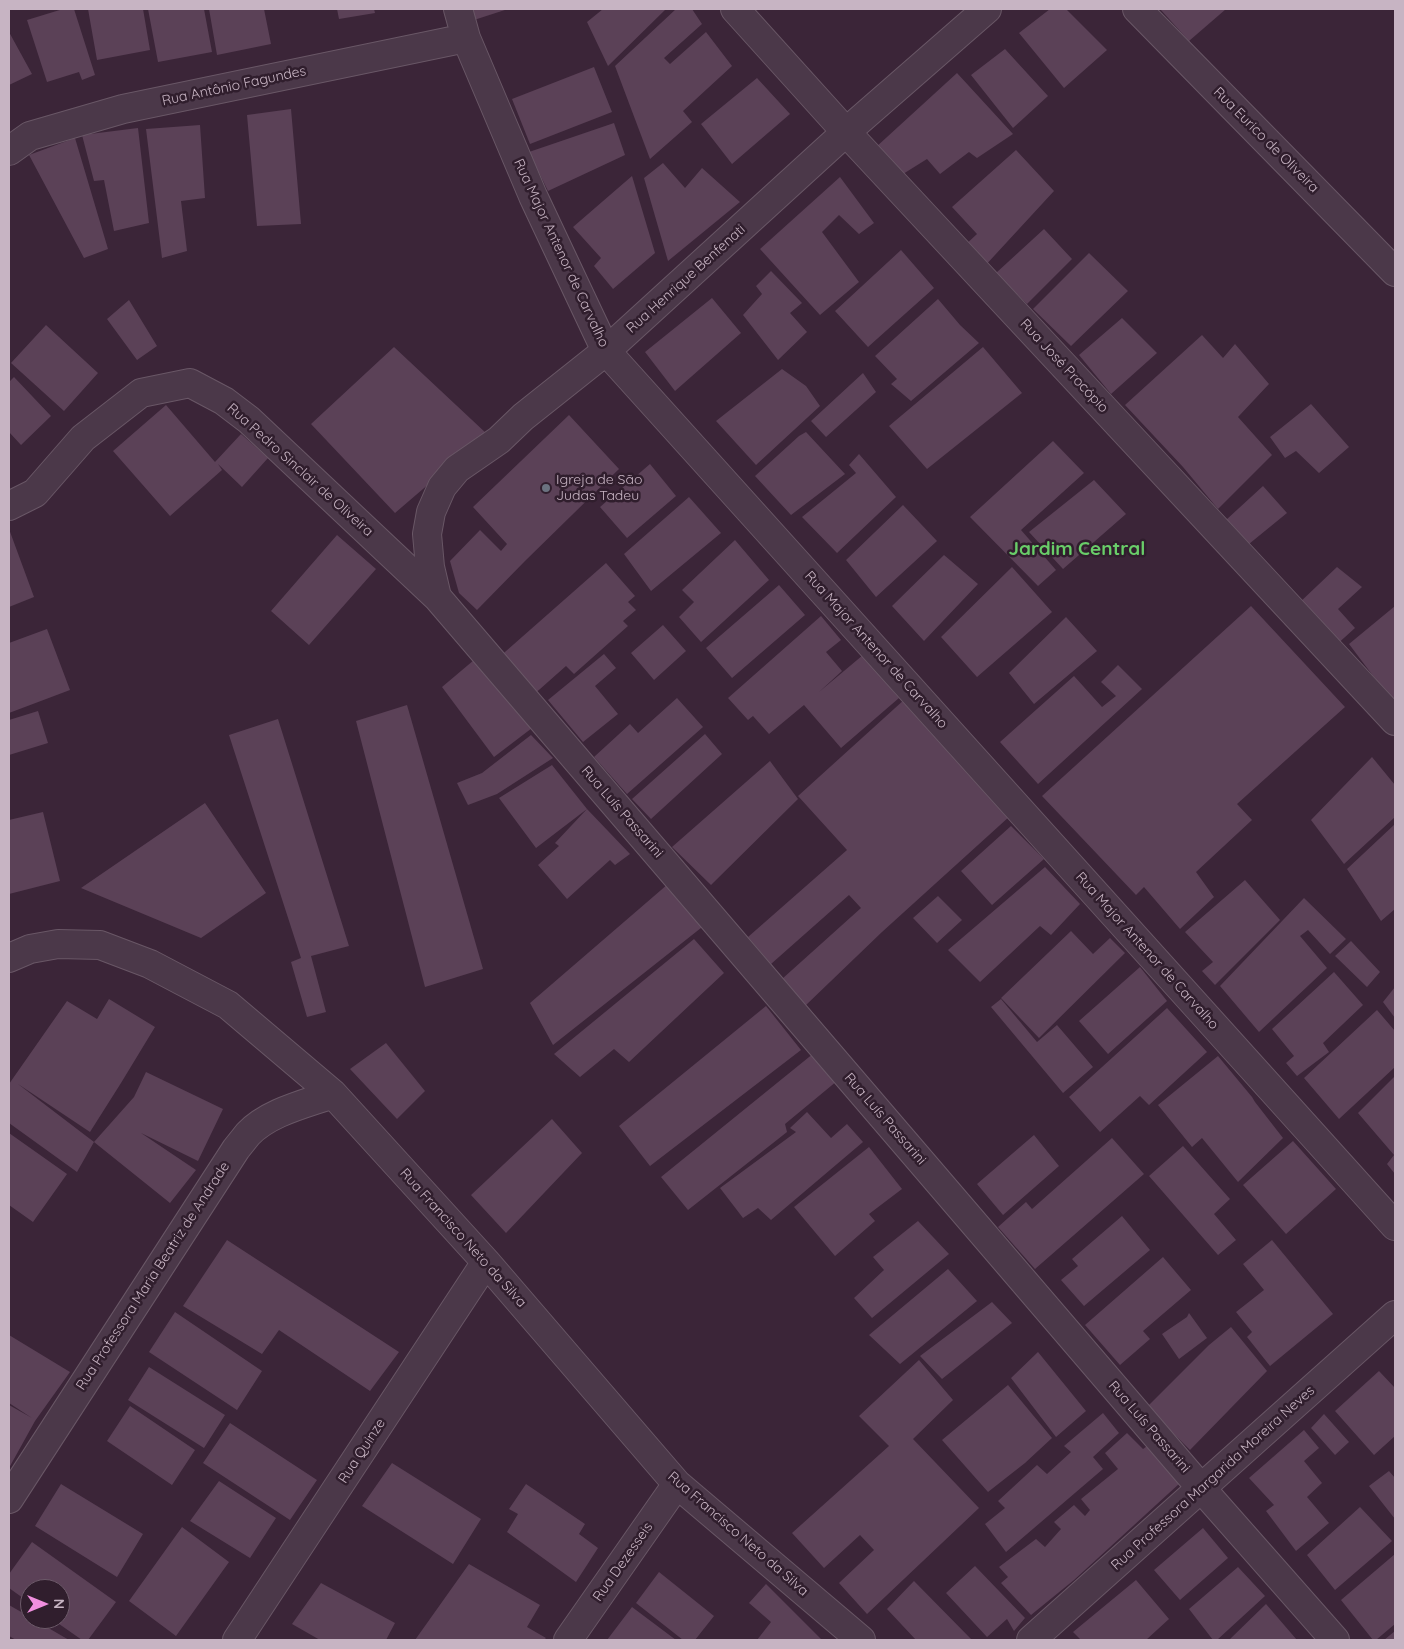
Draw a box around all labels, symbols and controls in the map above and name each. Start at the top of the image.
street label: Rua Antônio Fagundes [160,63,308,109]
street label: Rua Eurico de Oliveira [1210,84,1322,196]
street label: Rua Major Antenor de Carvalho [510,156,612,350]
street label: Rua Henrique Benfenati [623,221,749,337]
street label: Rua José Procópio [1016,316,1112,416]
street label: Rua Pedro Sinclair de Oliveira [224,400,376,540]
place label: Igreja de São Judas Tadeu [556,472,642,504]
marker: Igreja de São Judas Tadeu [540,482,552,494]
district label: Jardim Central [1009,538,1145,560]
street label: Rua Major Antenor de Carvalho [801,568,951,732]
street label: Rua Luís Passarini [578,763,666,861]
street label: Rua Major Antenor de Carvalho [1072,869,1222,1033]
street label: Rua Luís Passarini [841,1070,929,1168]
street label: Rua Professora Maria Beatriz de Andrade [73,1159,233,1393]
street label: Rua Francisco Neto da Silva [396,1165,530,1311]
street label: Rua Luís Passarini [1105,1378,1193,1476]
street label: Rua Professora Margarida Moreira Neves [1108,1382,1318,1574]
street label: Rua Quinze [335,1415,389,1487]
street label: Rua Francisco Neto da Silva [664,1468,812,1600]
street label: Rua Dezesseis [590,1519,656,1605]
north arrow [20,1579,70,1629]
text: N [50,1599,68,1609]

